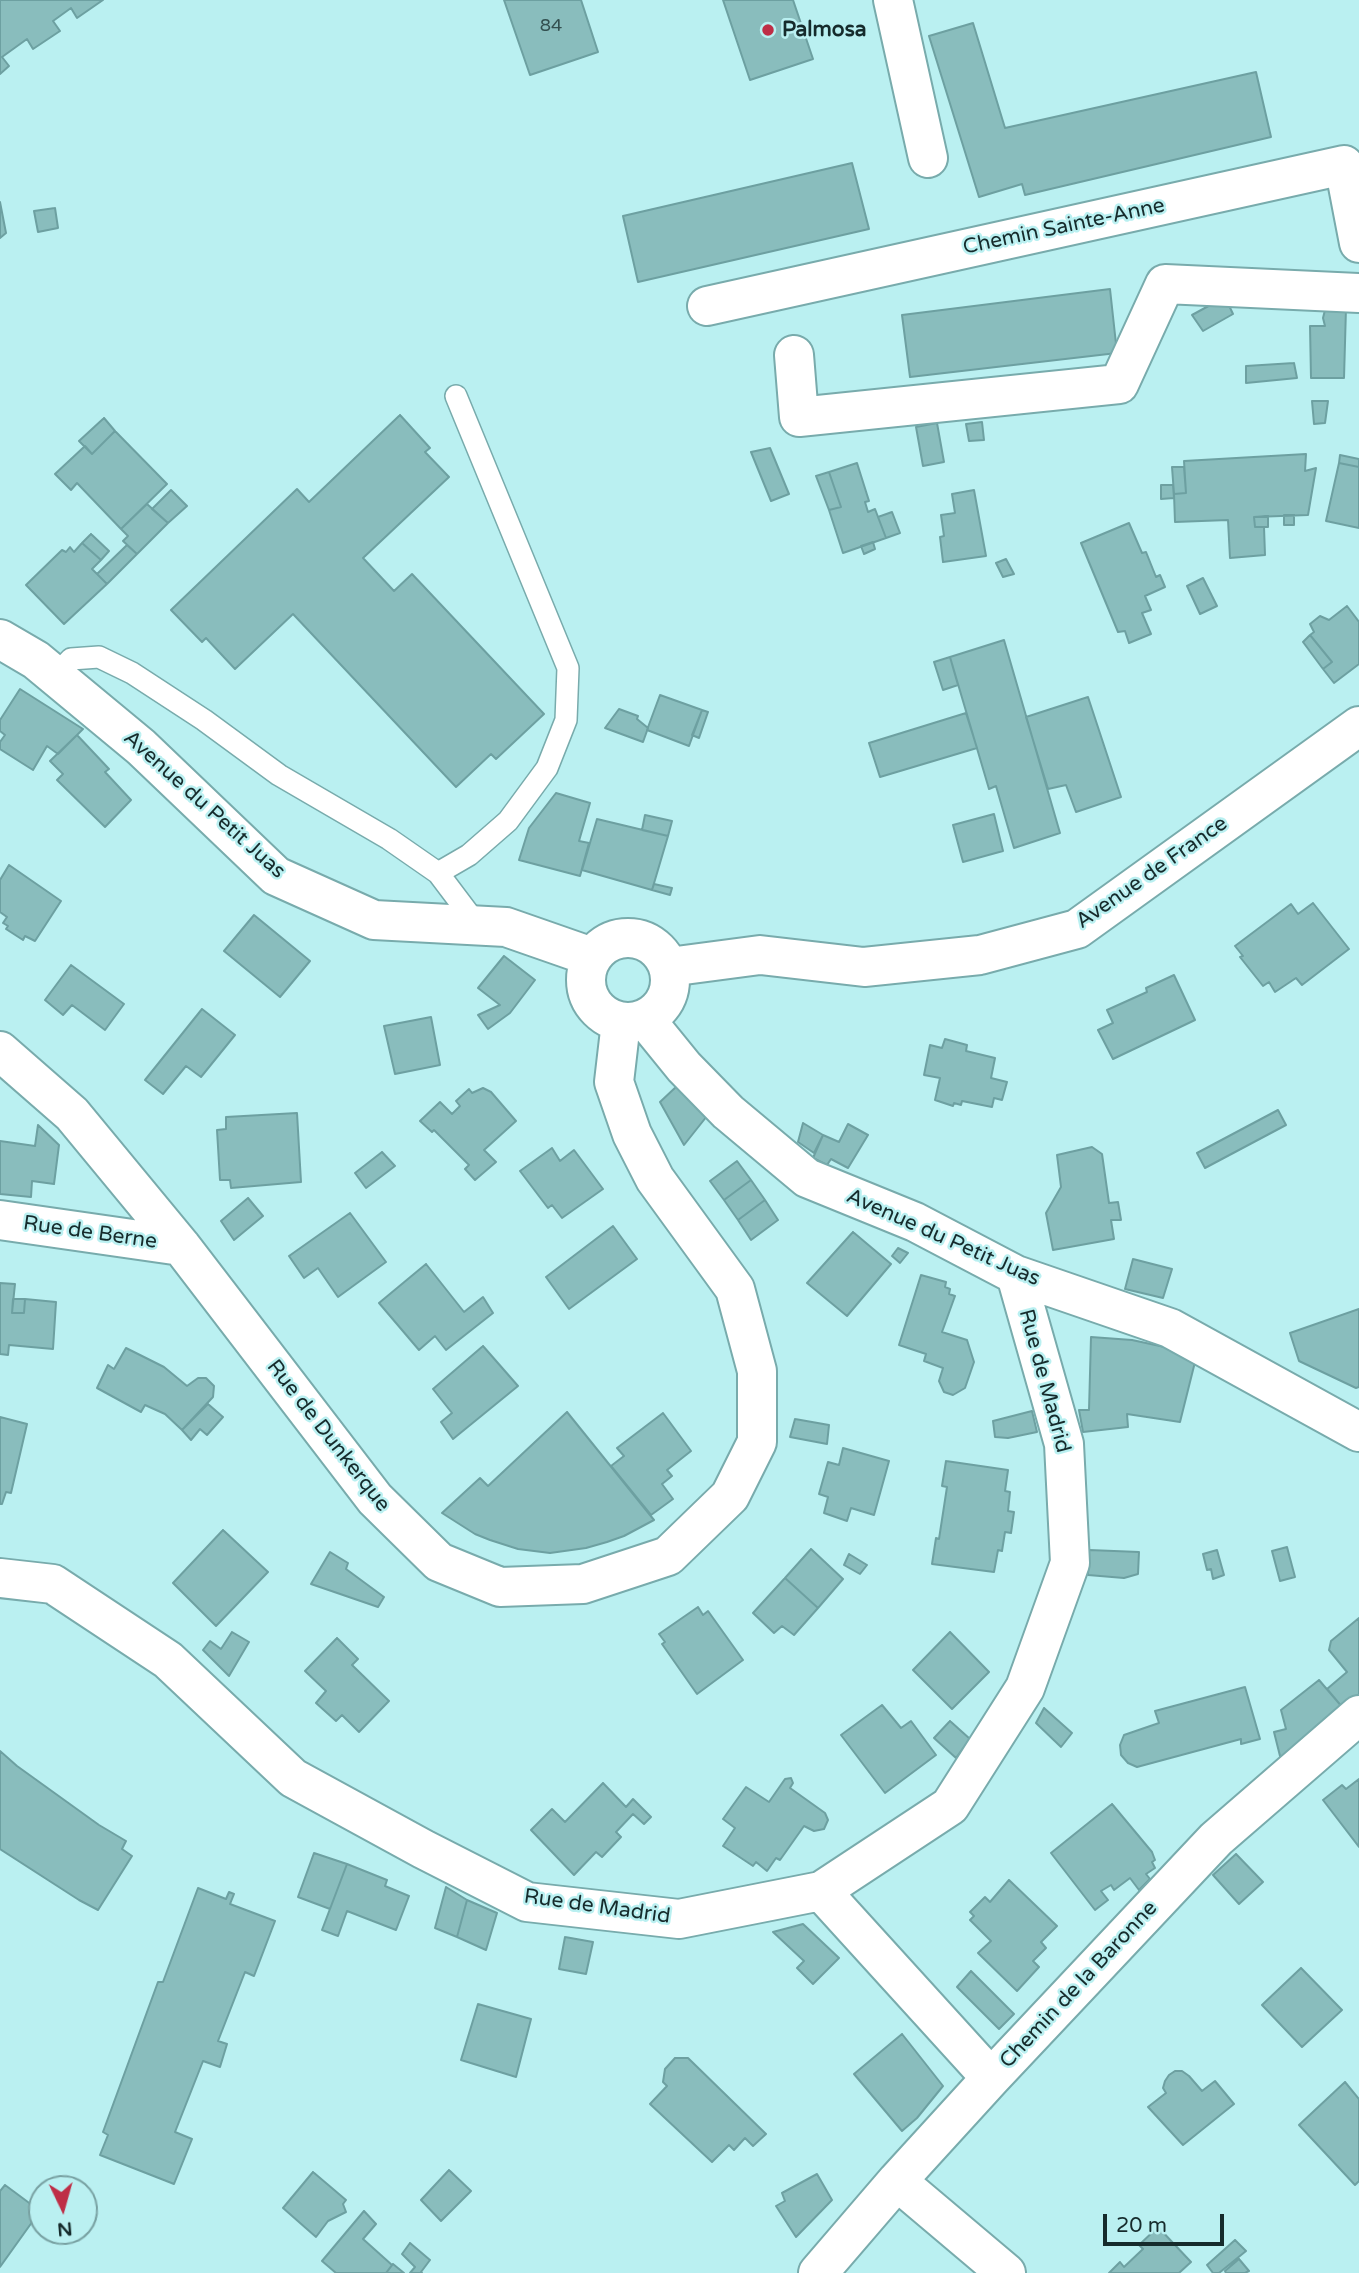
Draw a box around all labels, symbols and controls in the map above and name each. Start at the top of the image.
house number: 84 [540,15,562,37]
place label: Palmosa [782,17,867,43]
marker: Palmosa [760,22,776,38]
street label: Chemin Sainte-Anne [961,193,1167,261]
street label: Avenue du Petit Juas [118,726,290,884]
street label: Avenue de France [1071,811,1233,935]
street label: Avenue du Petit Juas [842,1184,1044,1292]
street label: Rue de Berne [22,1211,158,1255]
street label: Rue de Madrid [1013,1306,1075,1456]
street label: Rue de Dunkerque [261,1355,395,1517]
street label: Rue de Madrid [522,1884,672,1930]
street label: Chemin de la Baronne [995,1896,1163,2074]
north arrow [28,2175,98,2245]
scale bar [1107,2200,1228,2244]
text: 20 m [1116,2213,1167,2238]
text: N [56,2217,73,2241]

